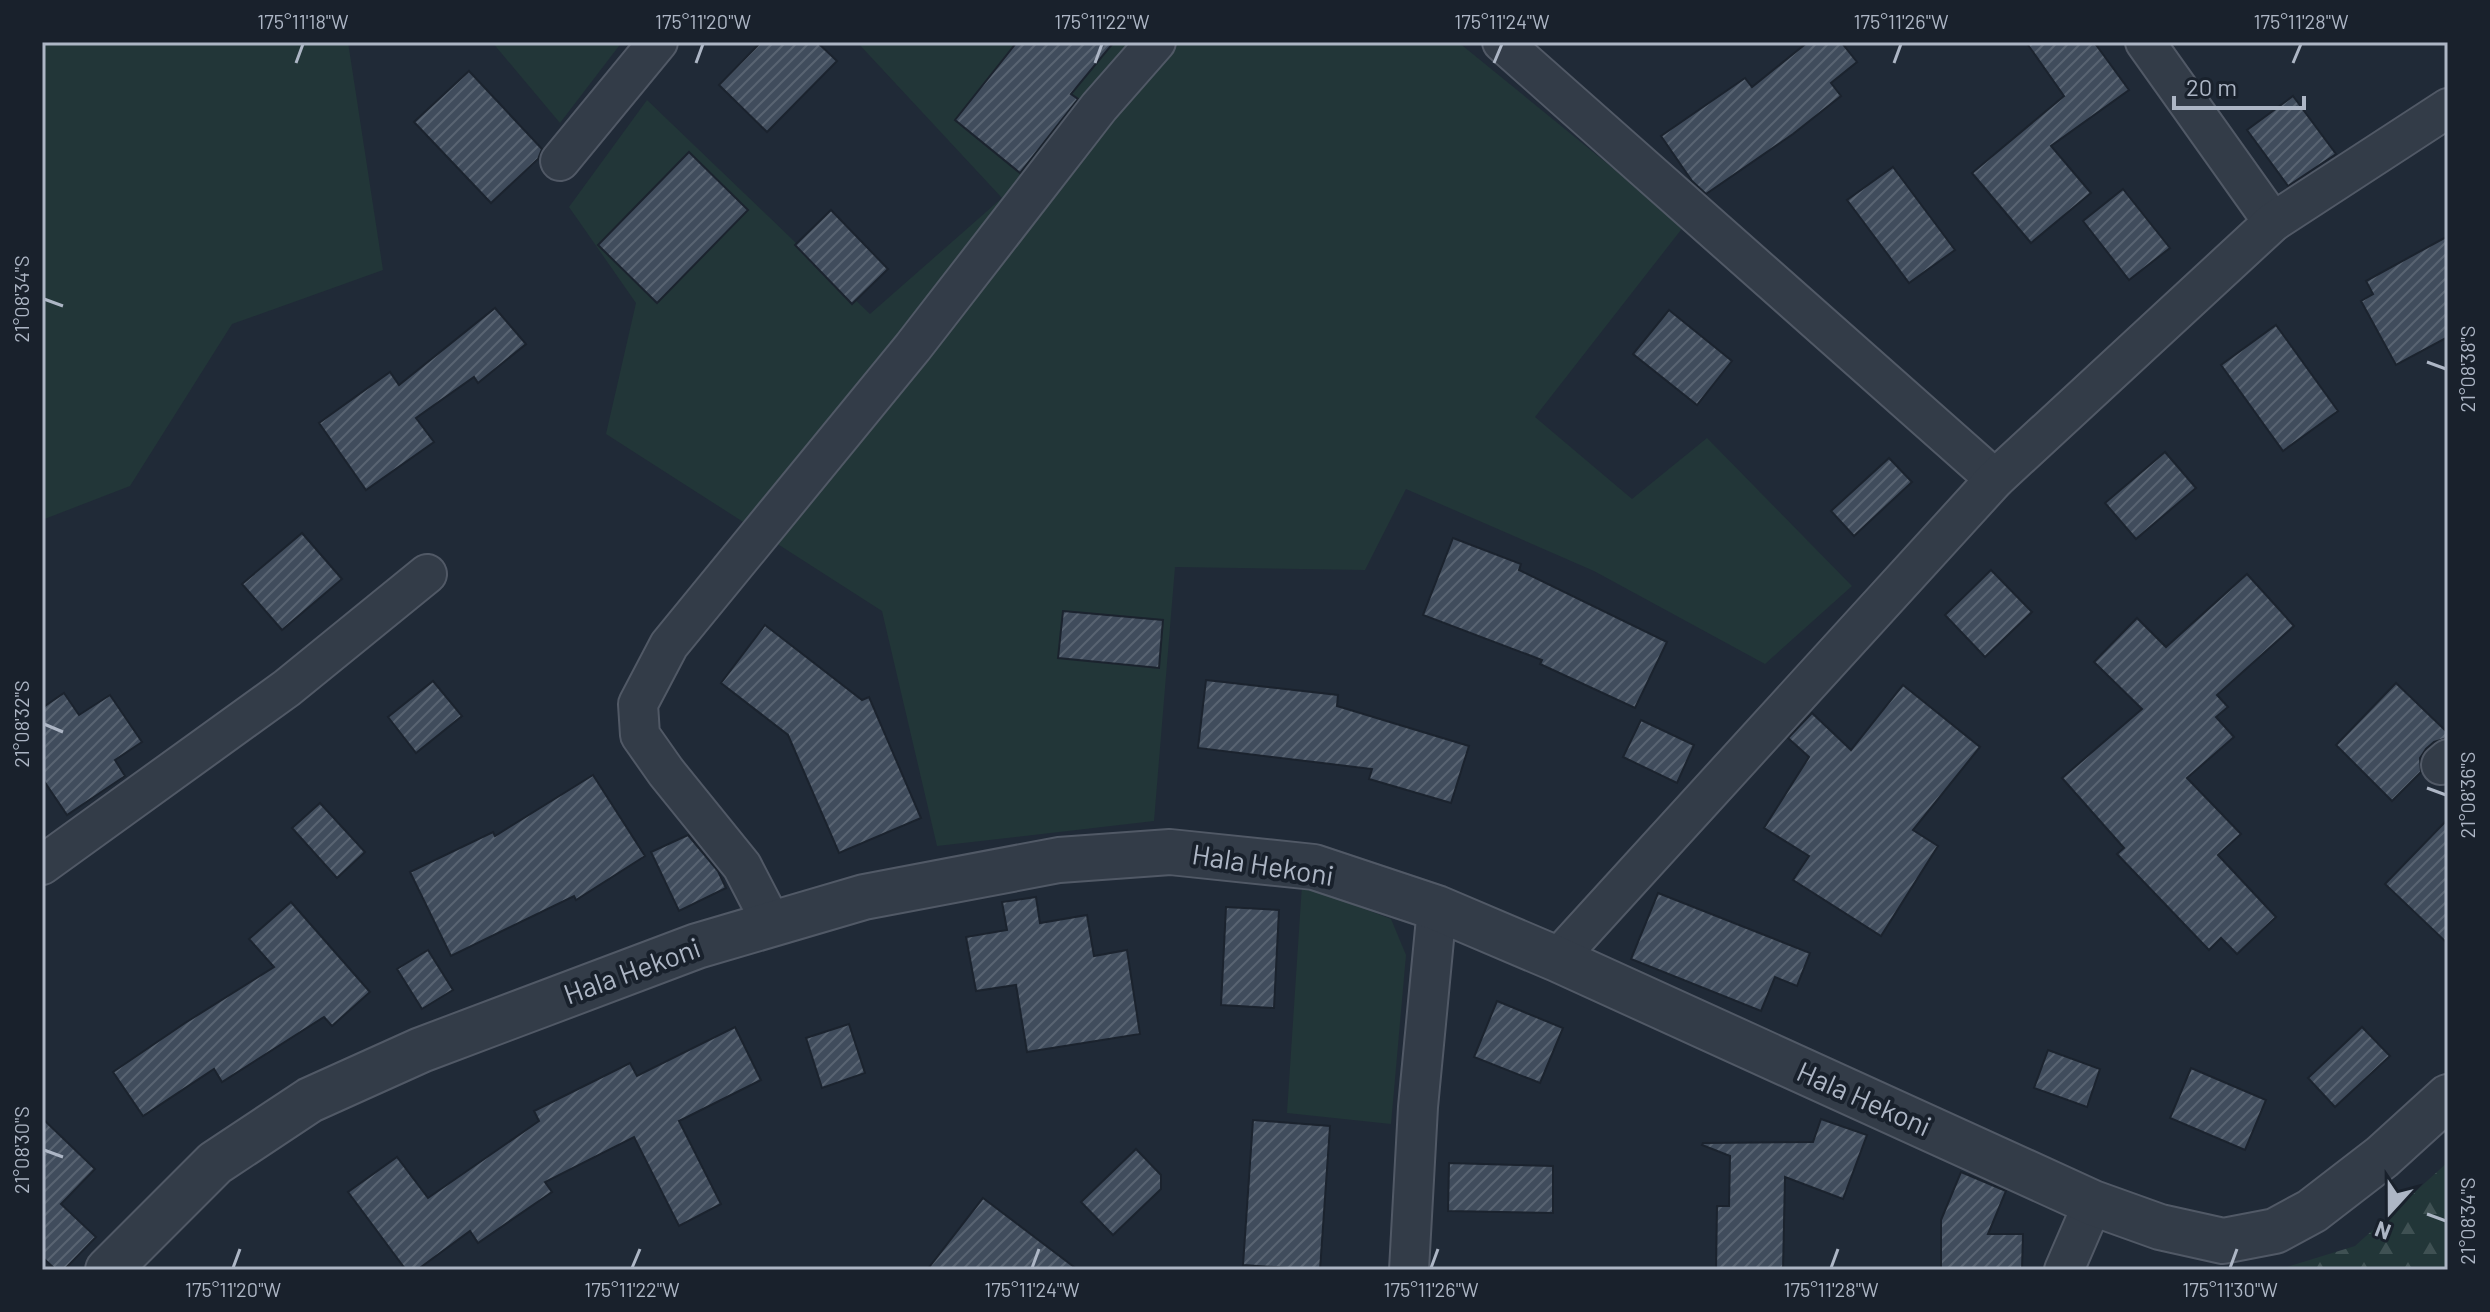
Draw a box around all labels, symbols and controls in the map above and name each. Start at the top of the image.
text: 175°11'18"W [257,9,349,33]
text: 175°11'20"W [655,9,751,33]
text: 175°11'22"W [1054,9,1150,33]
text: 175°11'24"W [1454,9,1550,33]
text: 175°11'26"W [1854,9,1949,33]
text: 175°11'28"W [2253,9,2349,33]
scale bar [2174,60,2304,110]
text: 20 m [2186,72,2237,101]
text: 21°08'34"S [9,255,33,343]
text: 21°08'38"S [2455,325,2479,413]
text: 21°08'32"S [9,680,33,768]
text: 21°08'36"S [2455,752,2479,838]
street label: Hala Hekoni [1190,836,1337,892]
street label: Hala Hekoni [559,930,705,1011]
street label: Hala Hekoni [1792,1053,1937,1143]
text: 21°08'30"S [9,1106,33,1194]
north arrow [2350,1172,2430,1252]
text: 21°08'34"S [2455,1177,2479,1265]
text: N [2371,1217,2394,1246]
text: 175°11'20"W [185,1277,281,1301]
text: 175°11'22"W [584,1277,680,1301]
text: 175°11'24"W [984,1277,1080,1301]
text: 175°11'26"W [1384,1277,1479,1301]
text: 175°11'28"W [1783,1277,1879,1301]
text: 175°11'30"W [2182,1277,2278,1301]

